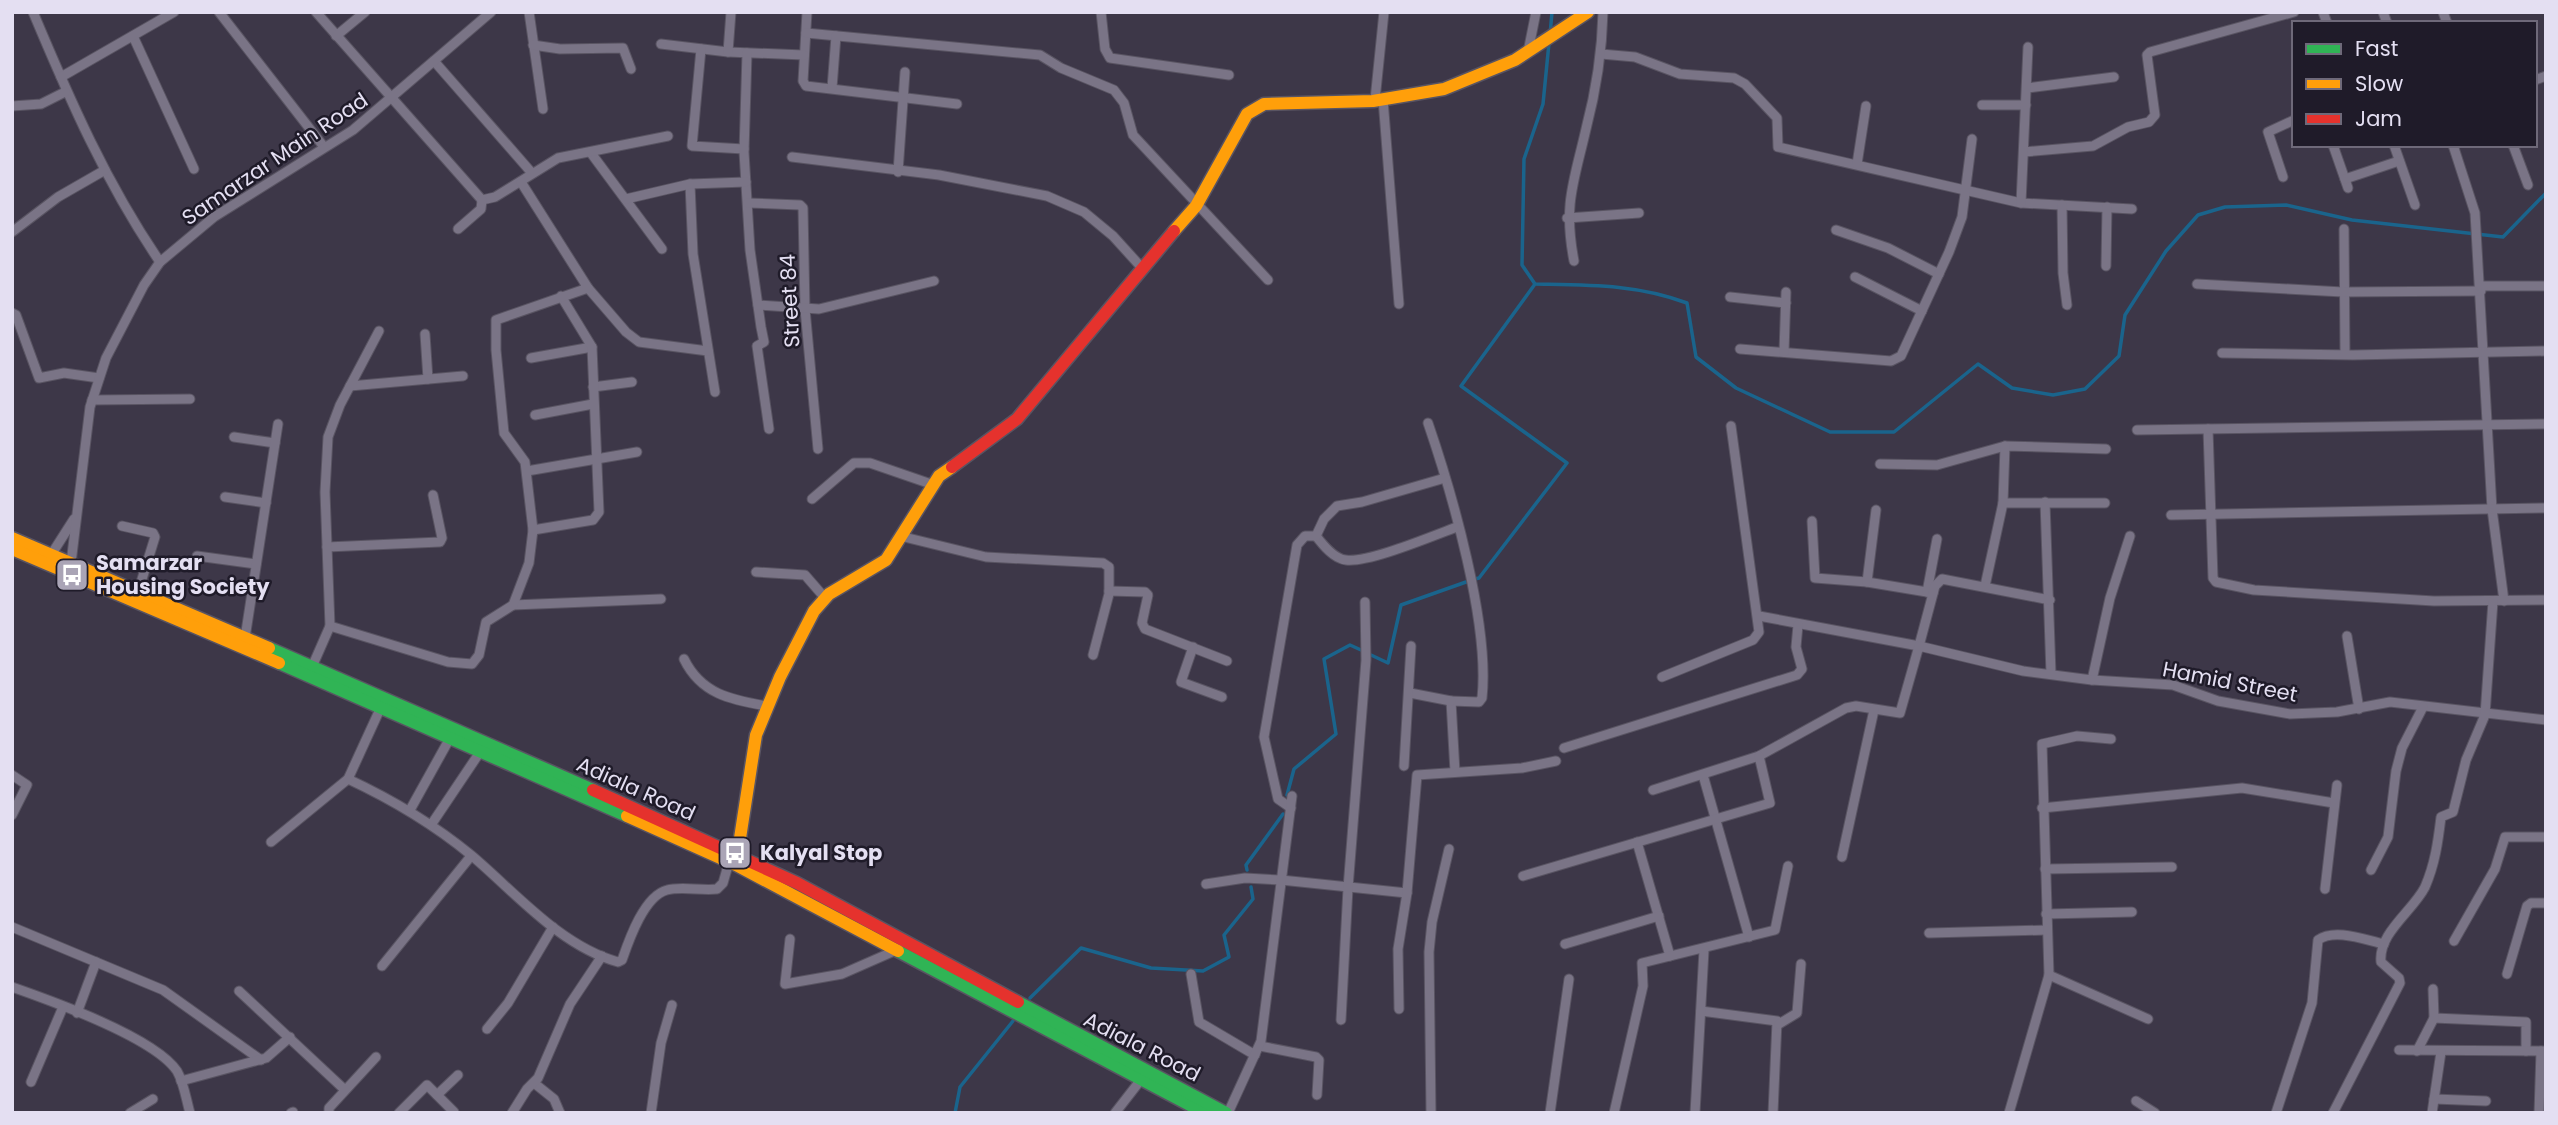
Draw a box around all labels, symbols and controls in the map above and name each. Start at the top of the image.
legend [2292,21,2537,147]
text: Fast [2355,34,2398,63]
text: Slow [2355,69,2403,98]
street label: Samarzar Main Road [176,85,373,232]
text: Jam [2355,104,2402,133]
street label: Street 84 [773,254,806,349]
place label: Samarzar Housing Society [96,548,270,601]
bus stop icon: Samarzar Housing Society [53,556,91,594]
street label: Hamid Street [2160,654,2300,709]
street label: Adiala Road [572,749,700,828]
bus stop icon: Kalyal Stop [716,834,754,872]
place label: Kalyal Stop [760,838,882,867]
street label: Adiala Road [1079,1005,1206,1088]

